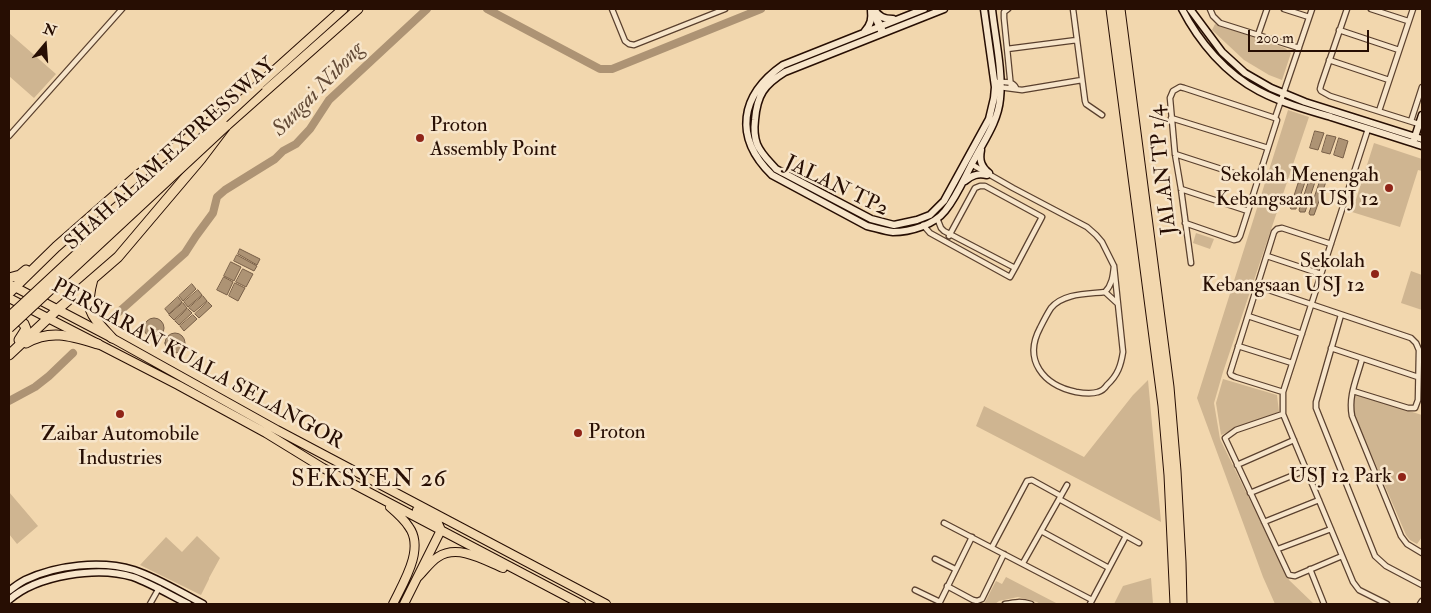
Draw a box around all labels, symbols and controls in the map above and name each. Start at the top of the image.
north arrow [20,20,70,70]
text: N [41,20,58,40]
scale bar [1251,20,1372,52]
text: 200 m [1256,29,1294,48]
water label: Sungai Nibong [267,37,371,143]
street label: SHAH ALAM EXPRESSWAY [60,54,282,256]
street label: JALAN TP 1/4 [1145,104,1183,236]
place label: Proton Assembly Point [430,113,557,163]
marker: Proton Assembly Point [414,132,426,144]
street label: JALAN TP2 [780,151,892,223]
place label: Sekolah Menengah Kebangsaan USJ 12 [1216,163,1379,213]
marker: Sekolah Menengah Kebangsaan USJ 12 [1383,182,1395,194]
place label: Sekolah Kebangsaan USJ 12 [1202,249,1365,299]
marker: Sekolah Kebangsaan USJ 12 [1369,268,1381,280]
street label: PERSIARAN KUALA SELANGOR [47,274,347,456]
marker: Zaibar Automobile Industries [114,408,126,420]
place label: Proton [588,420,646,446]
place label: Zaibar Automobile Industries [41,422,199,472]
marker: Proton [572,427,584,439]
place label: USJ 12 Park [1289,464,1392,490]
district label: SEKSYEN 26 [290,467,448,495]
marker: USJ 12 Park [1396,471,1408,483]

